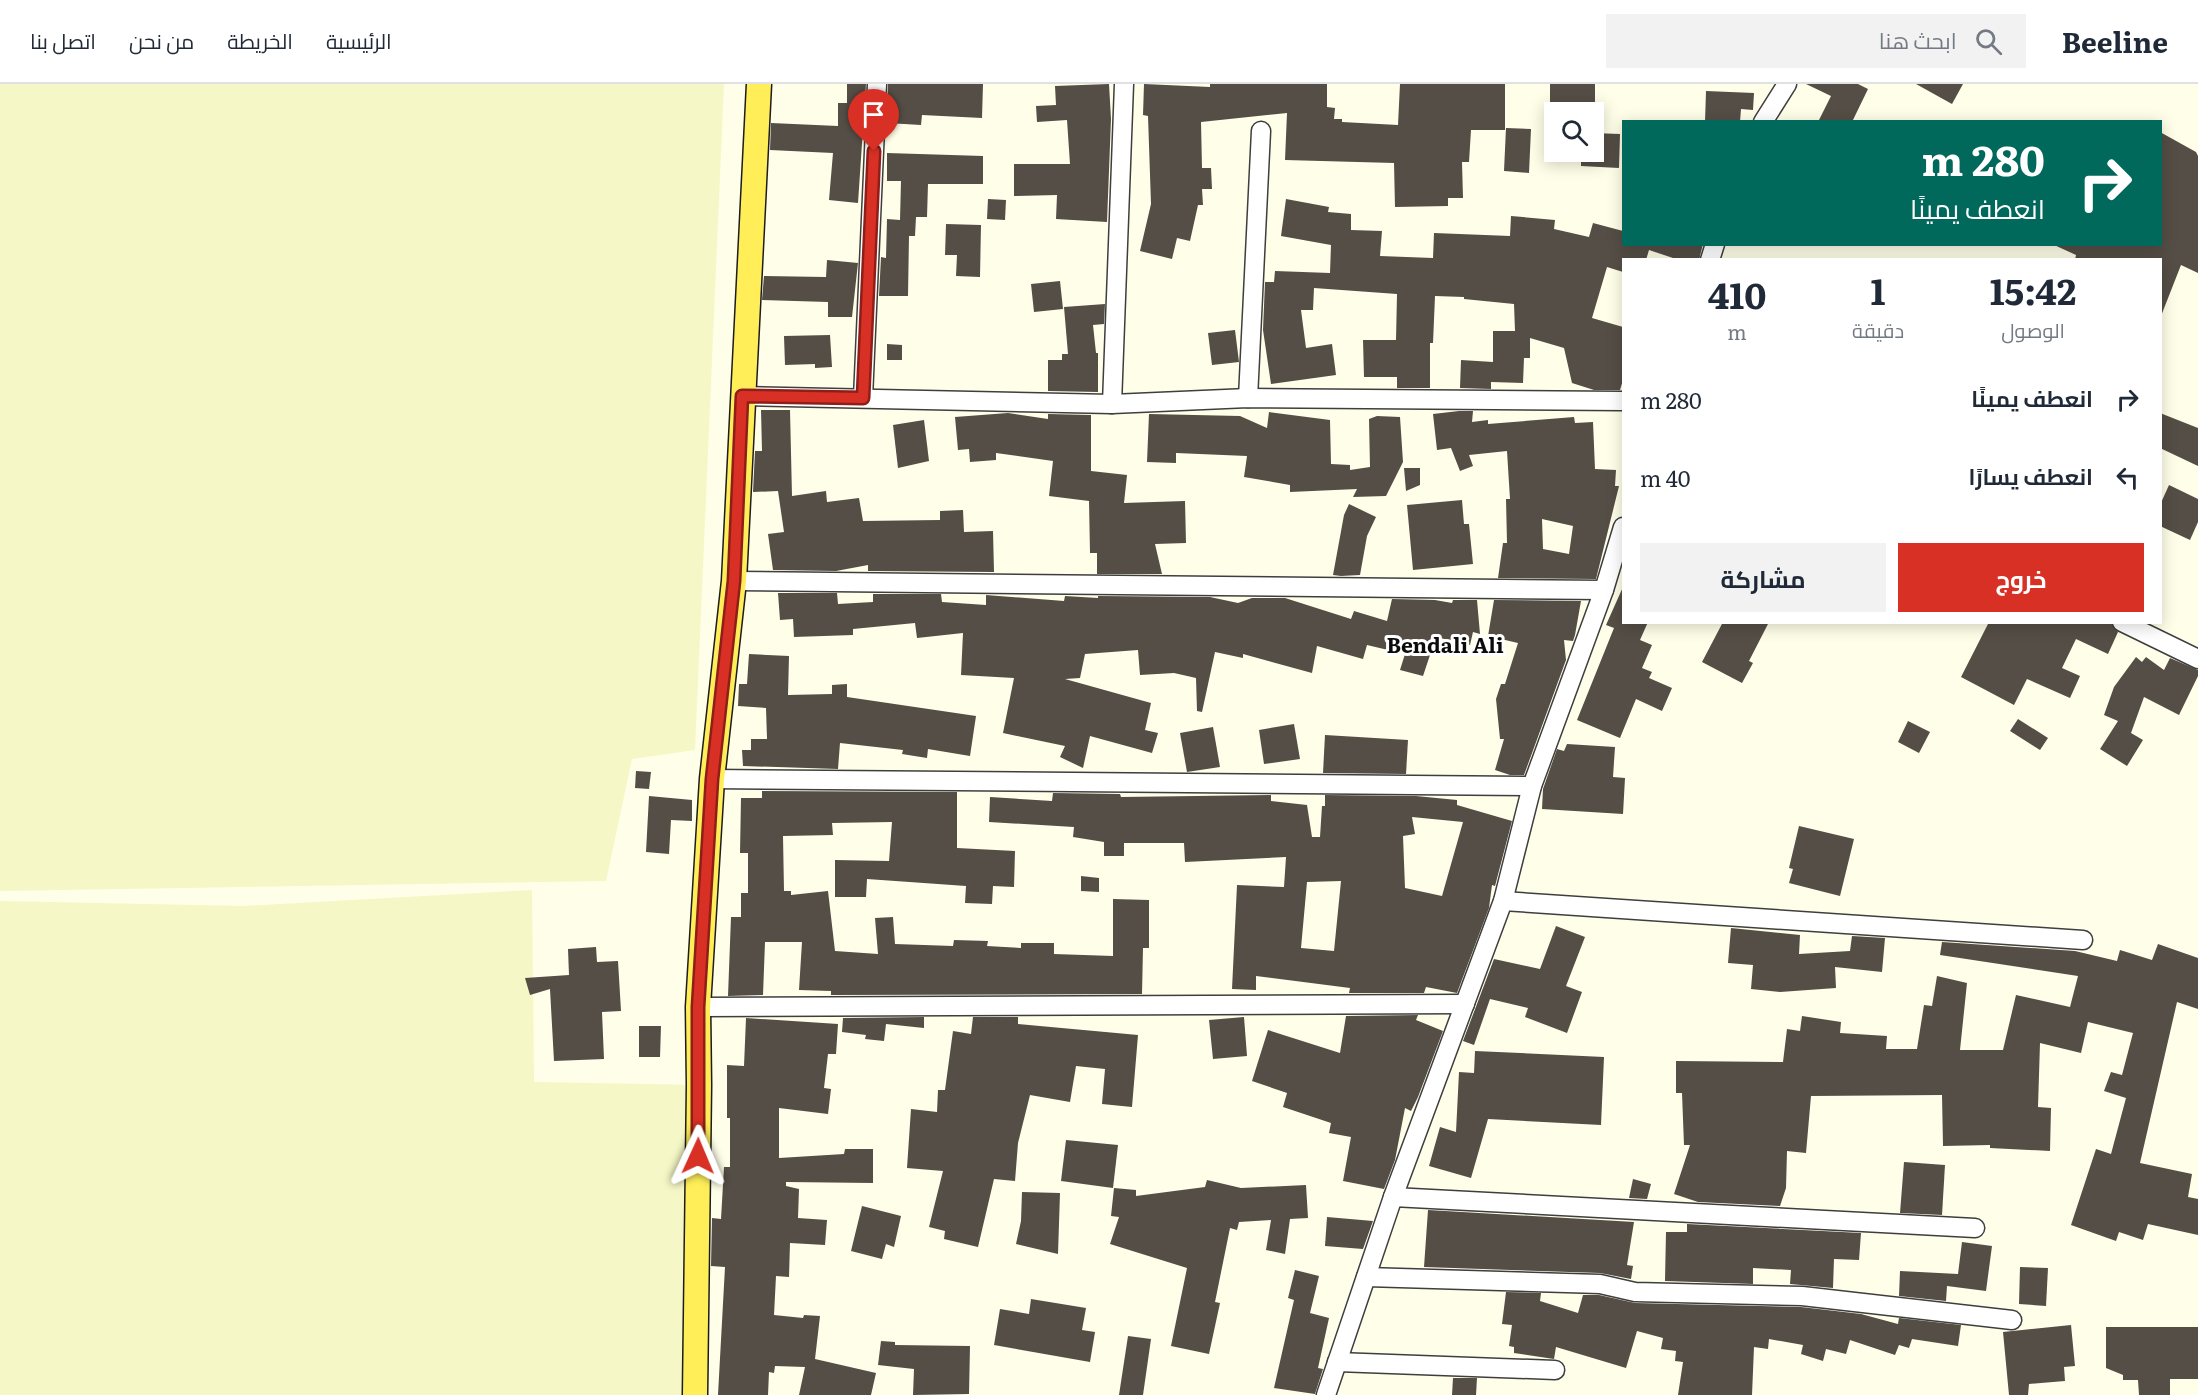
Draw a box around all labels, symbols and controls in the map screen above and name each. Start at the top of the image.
search box [1606,14,2026,68]
text: Beeline [2062,20,2168,62]
text: ابحث هنا [1879,23,1957,56]
text: اتصل بنا [30,24,96,55]
text: من نحن [129,24,194,55]
text: الخريطة [227,24,293,55]
text: الرئيسية [326,24,392,55]
icon: search [1972,25,2005,58]
pin [848,89,899,151]
icon: arrive [857,98,890,131]
map controls [1544,102,1604,162]
button: search [1544,102,1604,162]
text: 280 m [1922,127,2045,189]
icon: right [2066,144,2144,222]
text: انعطف يمينًا [1910,187,2045,227]
text: 1 [1871,263,1886,316]
text: 15:42 [1990,263,2076,316]
text: 410 [1708,267,1766,320]
text: دقيقة [1852,314,1904,344]
text: الوصول [2001,314,2065,344]
text: m [1727,316,1747,346]
text: انعطف يمينًا [1971,381,2093,414]
text: 280 m [1640,383,1702,416]
icon: right [2111,383,2144,416]
text: انعطف يسارًا [1969,459,2093,492]
text: 40 m [1640,461,1691,494]
icon: left [2111,461,2144,494]
button: مشاركة [1640,543,1886,612]
button: خروج [1898,543,2144,612]
district label: Bendali Ali [1386,628,1504,659]
position arrow [666,1124,730,1188]

